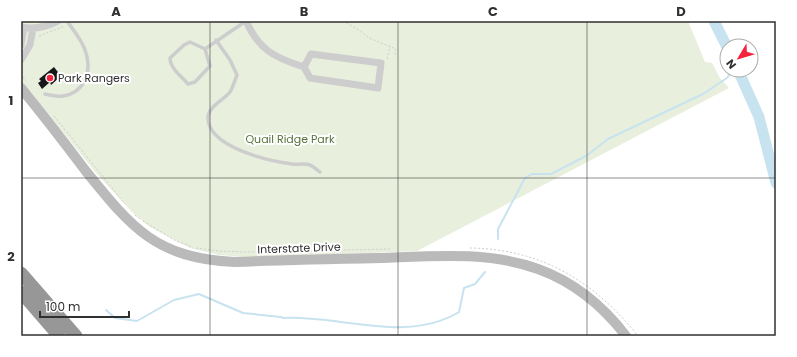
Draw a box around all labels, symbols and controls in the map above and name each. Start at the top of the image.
text: A [111,2,121,21]
text: B [300,2,309,21]
text: C [488,2,498,21]
text: D [676,2,686,21]
north arrow [719,38,759,78]
text: N [722,56,740,72]
place label: Park Rangers [58,70,130,86]
marker: Park Rangers [45,73,55,83]
text: 1 [9,91,13,110]
park label: Quail Ridge Park [245,131,335,147]
street label: Interstate Drive [257,239,341,257]
text: 2 [7,247,15,266]
scale bar [40,293,129,319]
text: 100 m [46,298,80,315]

